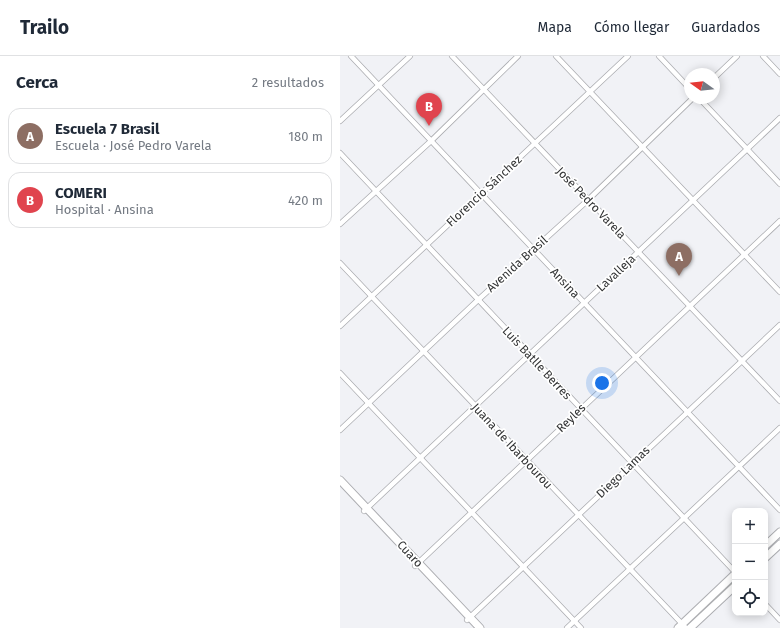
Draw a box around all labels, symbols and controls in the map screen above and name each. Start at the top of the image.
text: Trailo [20,16,69,39]
text: Mapa [538,19,572,36]
text: Cómo llegar [594,19,669,36]
text: Guardados [691,19,760,36]
north arrow [684,68,720,104]
text: Cerca [16,72,58,93]
text: 2 resultados [252,75,324,90]
pin: B [416,93,442,126]
text: Escuela 7 Brasil [55,120,159,138]
text: A [26,129,34,144]
text: 180 m [288,129,323,144]
text: Escuela · José Pedro Varela [55,138,212,153]
street label: Florencio Sánchez [443,152,525,230]
street label: José Pedro Varela [553,164,629,242]
text: COMERI [55,184,107,202]
text: B [26,193,34,208]
text: 420 m [288,193,323,208]
text: Hospital · Ansina [55,202,154,217]
street label: Avenida Brasil [484,233,551,295]
pin: A [666,243,692,276]
street label: Lavalleja [594,252,638,294]
street label: Ansina [547,265,583,301]
street label: Luis Batlle Berres [500,324,575,403]
your location [592,373,612,393]
street label: Juana de Ibarbourou [469,400,555,492]
street label: Reyles [554,401,589,435]
street label: Diego Lamas [593,443,653,501]
map controls [732,508,768,616]
button: + [732,508,768,544]
street label: Cuaro [394,538,426,570]
button: − [732,544,768,580]
button: locate [732,580,768,616]

